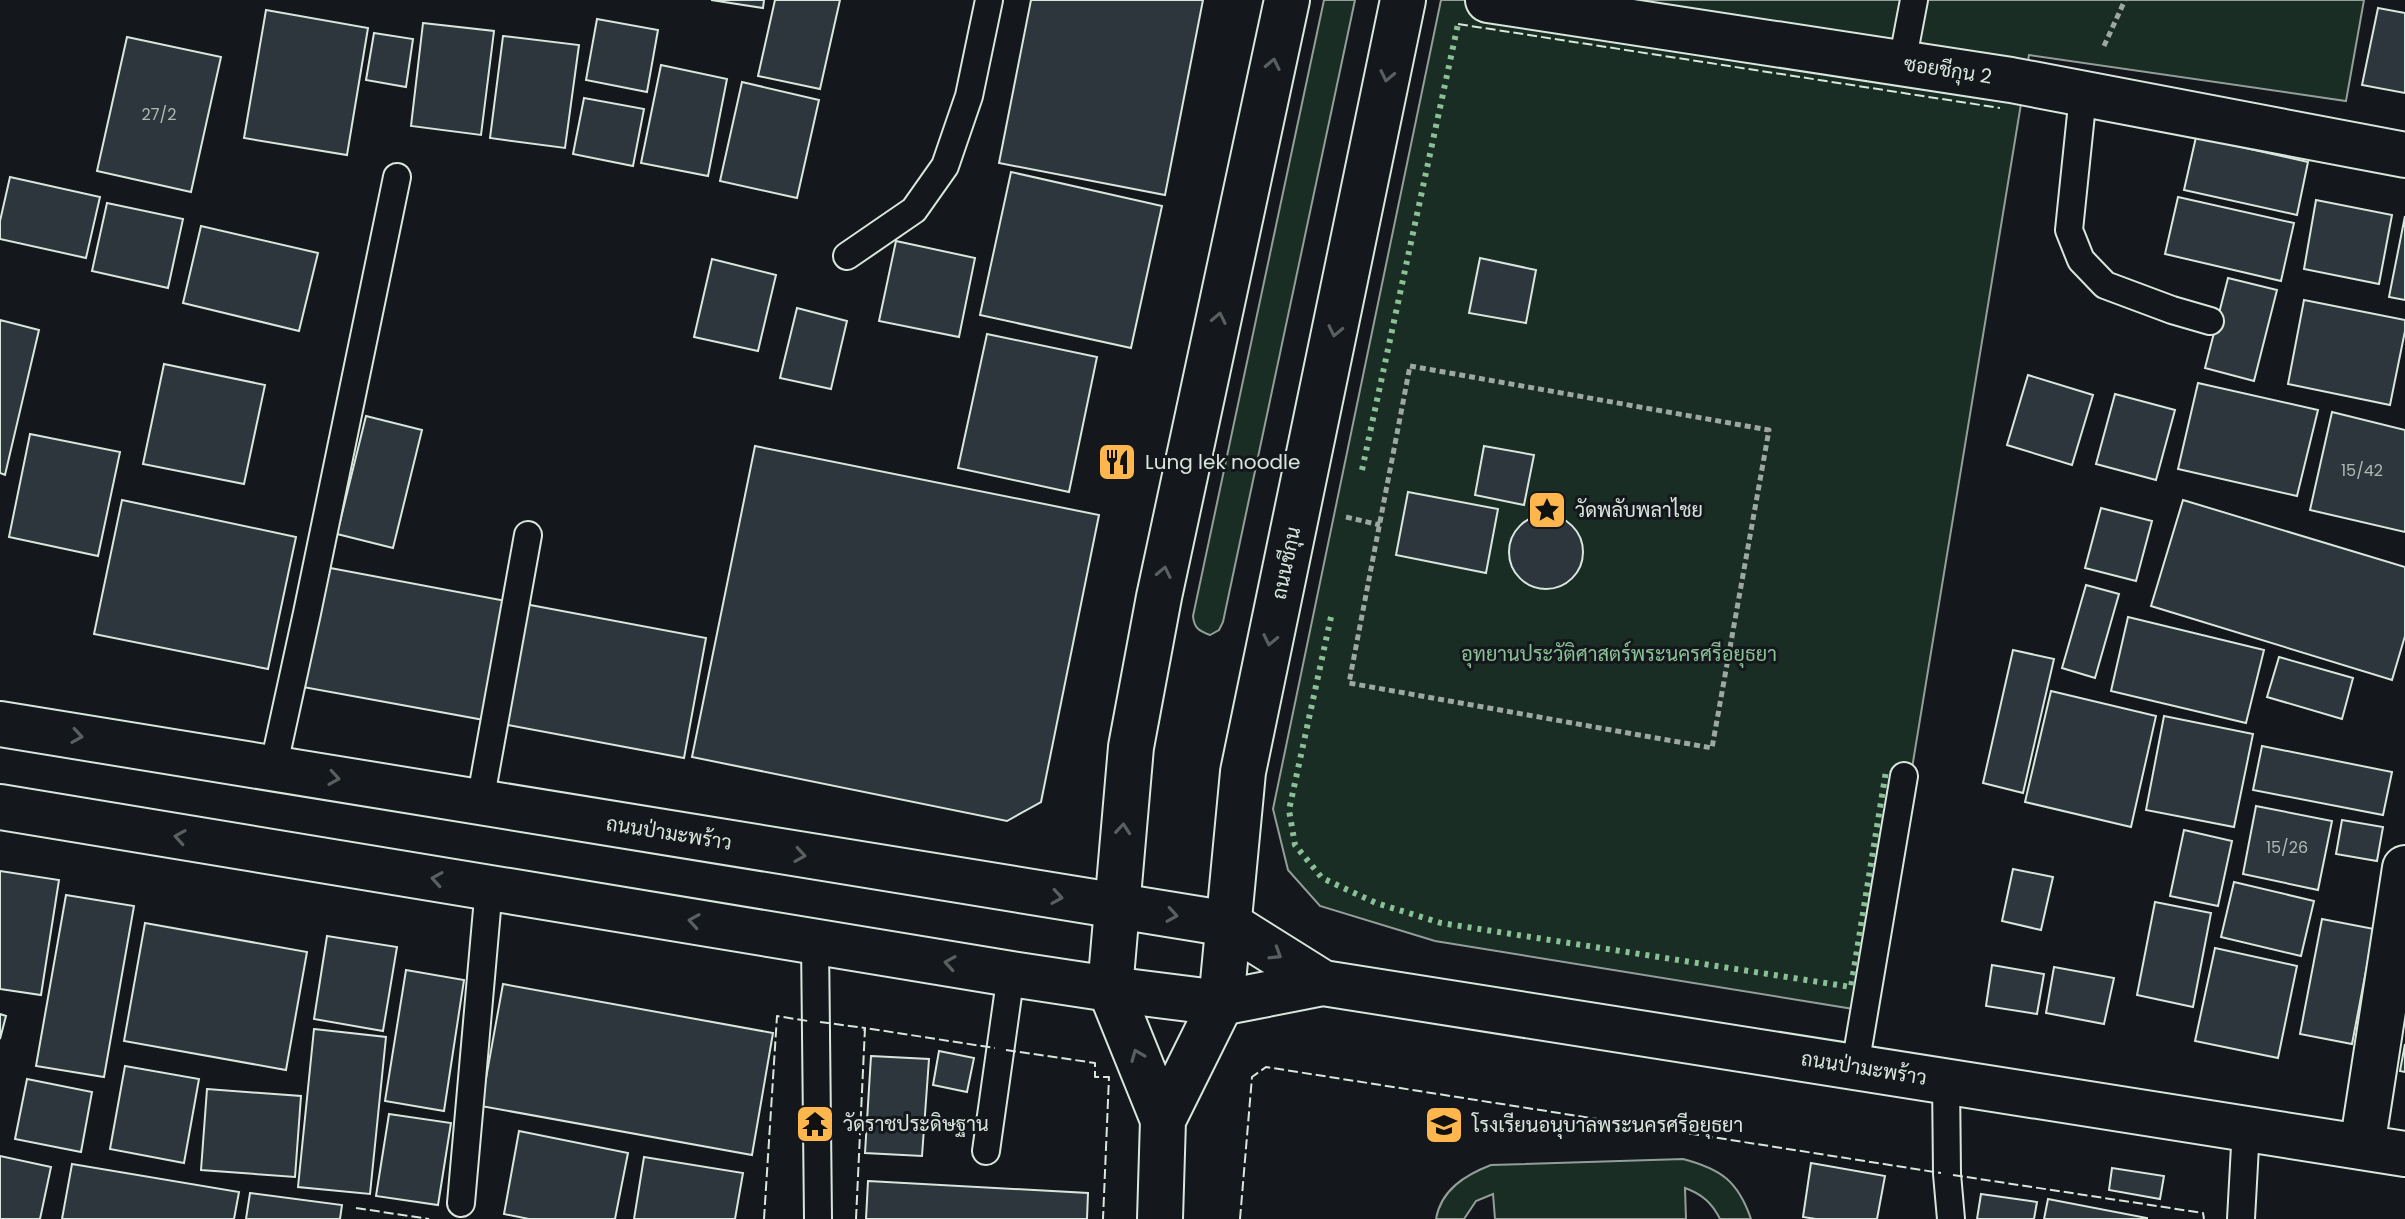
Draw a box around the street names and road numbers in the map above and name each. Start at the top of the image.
street label: ซอยชีกุน 2 [1902,49,1994,91]
street label: ถนนชีกุน [1265,524,1307,602]
street label: ถนนป่ามะพร้าว [604,809,734,857]
street label: ถนนป่ามะพร้าว [1799,1044,1929,1092]

